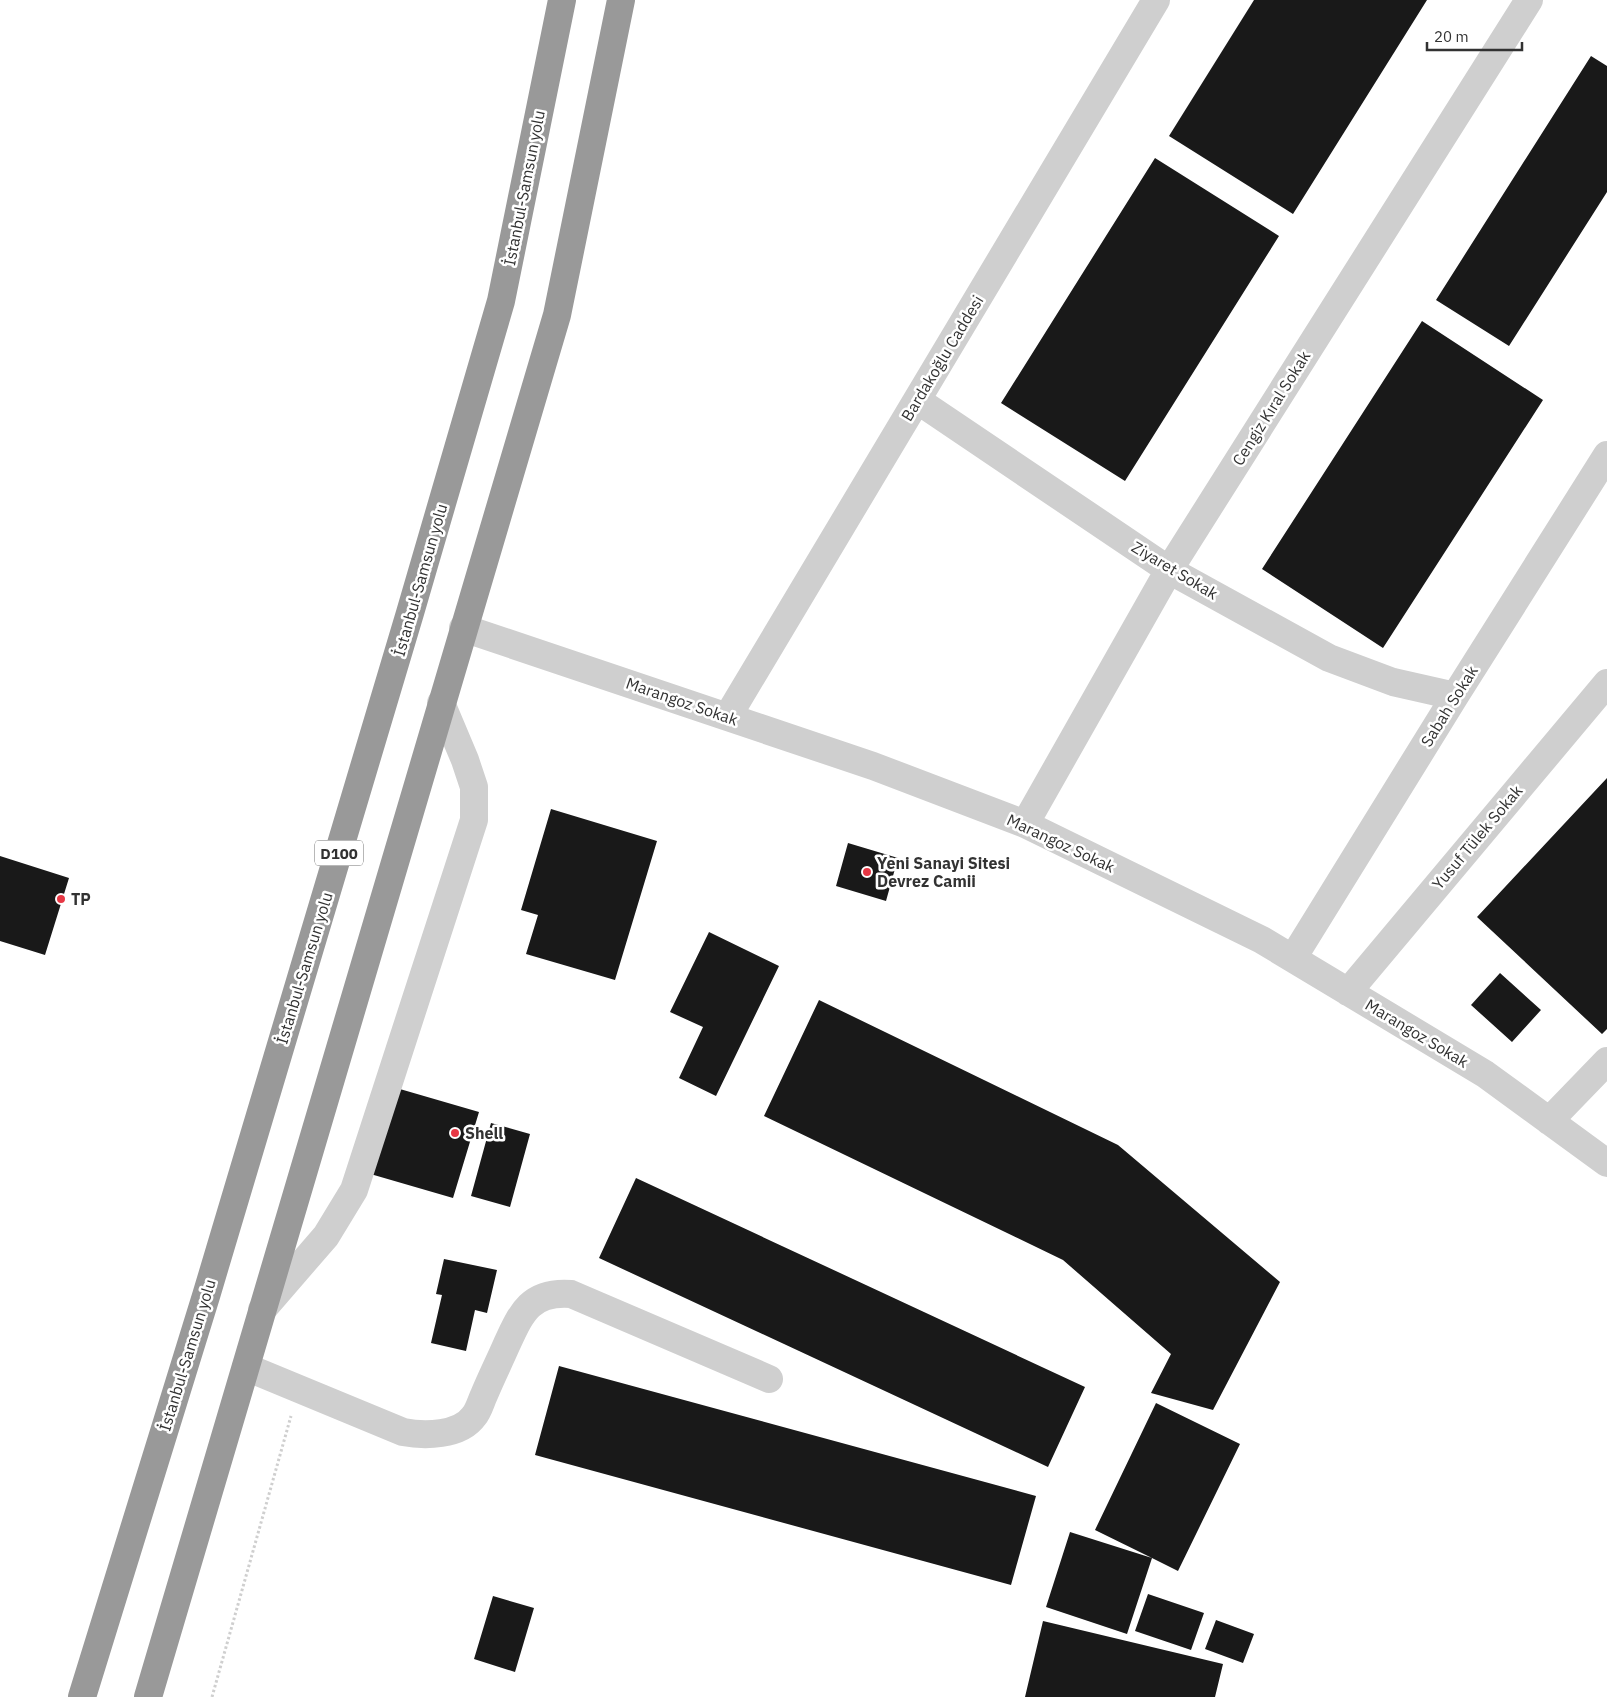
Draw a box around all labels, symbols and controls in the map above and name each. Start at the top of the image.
scale bar [1427,20,1522,52]
text: 20 m [1434,27,1469,46]
street label: İstanbul-Samsun yolu [499,109,549,267]
street label: Bardakoğlu Caddesi [897,292,987,424]
street label: Cengiz Kıral Sokak [1228,346,1315,469]
street label: İstanbul-Samsun yolu [389,501,451,659]
street label: Ziyaret Sokak [1128,536,1222,604]
street label: Sabah Sokak [1416,661,1482,750]
street label: Marangoz Sokak [623,672,741,730]
street label: Yusuf Tülek Sokak [1427,780,1527,893]
street label: Marangoz Sokak [1004,809,1119,877]
road number: D100 [315,840,363,866]
place label: Yeni Sanayi Sitesi Devrez Camii [877,853,1010,891]
marker: Yeni Sanayi Sitesi Devrez Camii [861,866,873,878]
place label: TP [71,889,91,909]
street label: İstanbul-Samsun yolu [271,890,337,1046]
marker: TP [55,893,67,905]
street label: Marangoz Sokak [1362,994,1473,1072]
place label: Shell [465,1123,503,1143]
marker: Shell [449,1127,461,1139]
street label: İstanbul-Samsun yolu [154,1277,220,1433]

